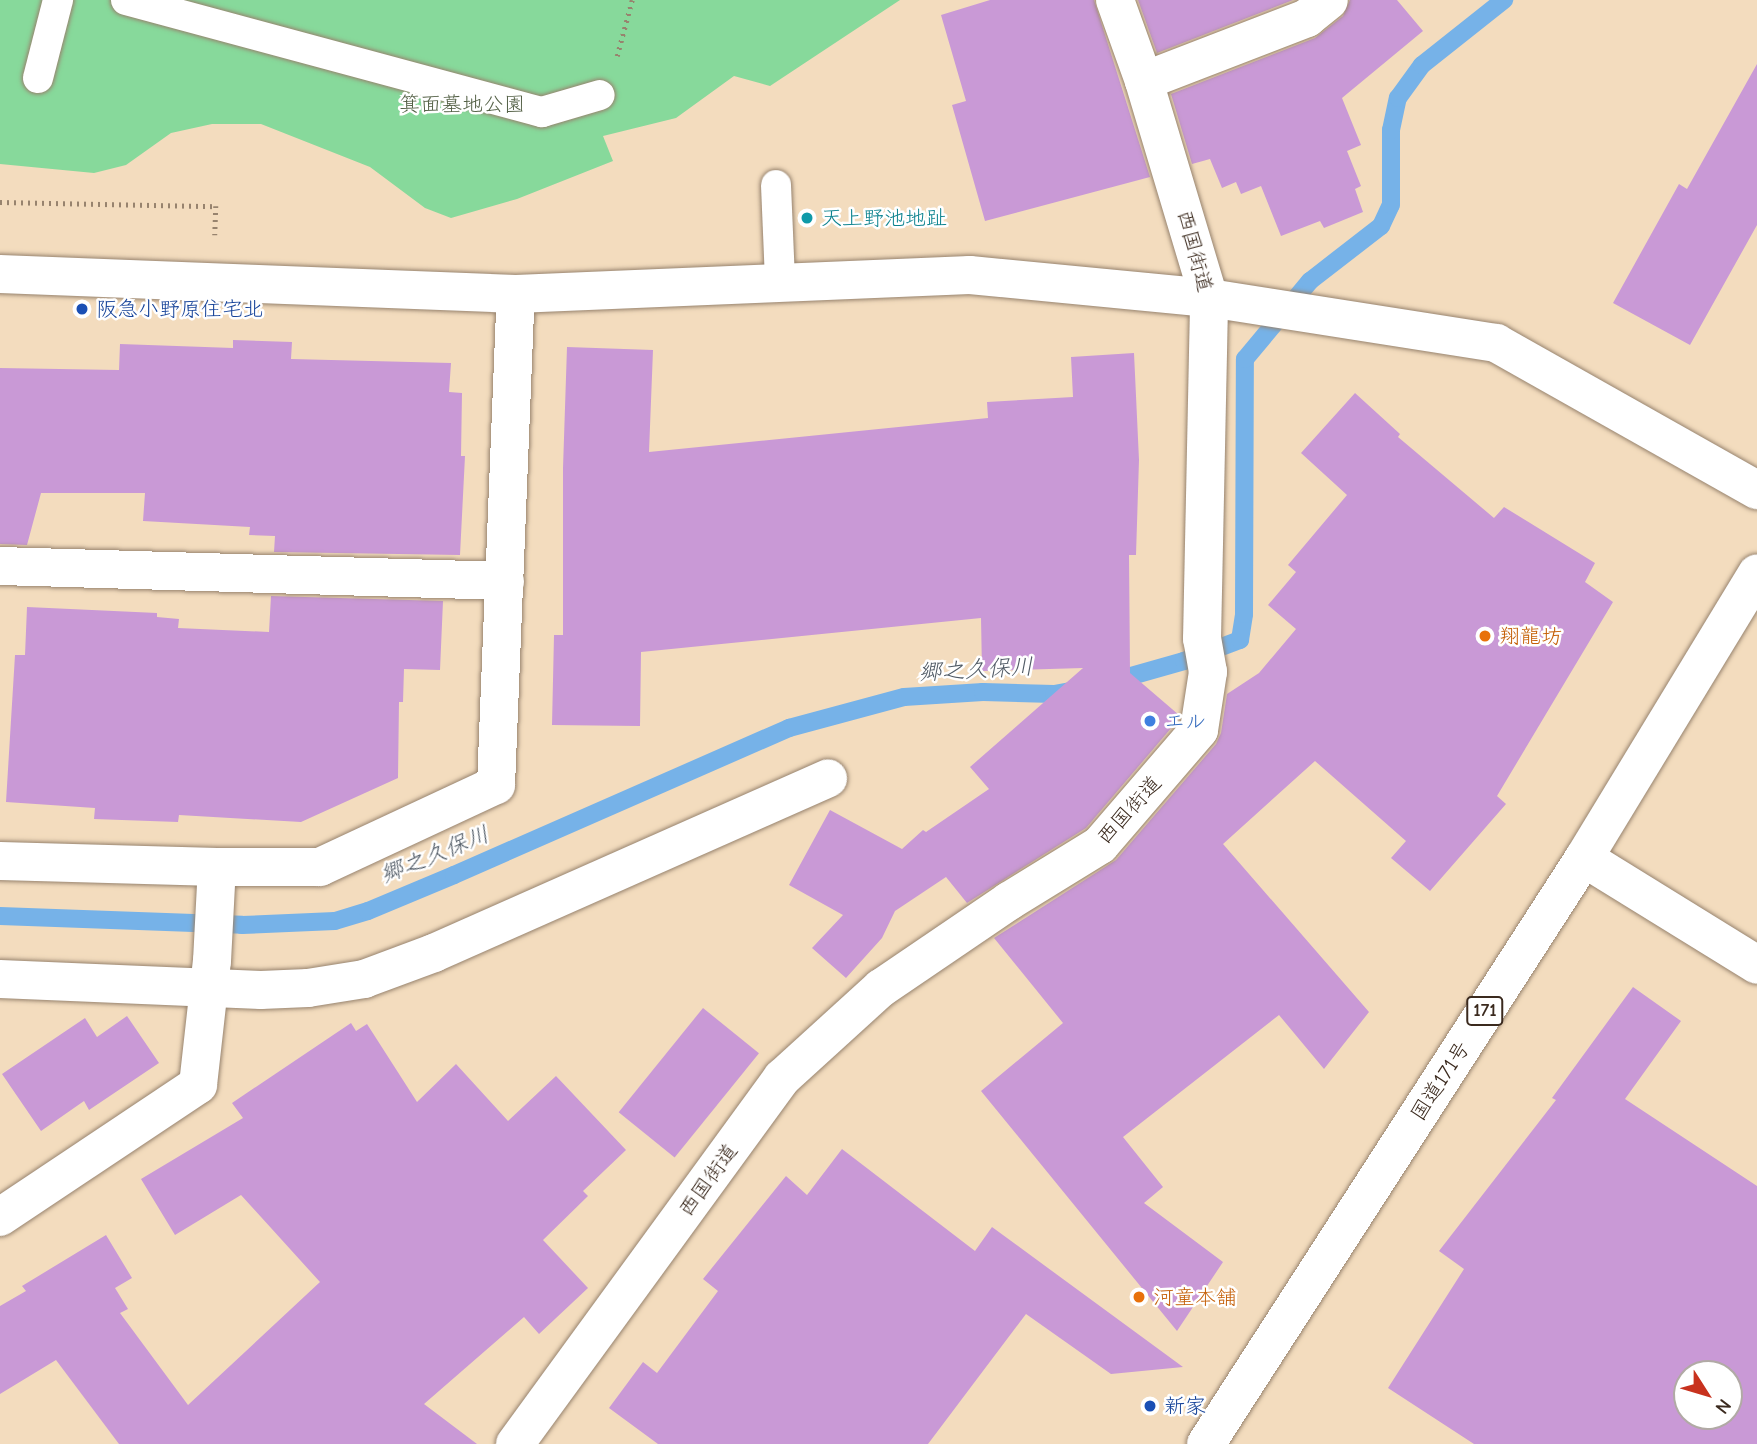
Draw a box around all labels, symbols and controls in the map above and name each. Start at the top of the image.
park label: 箕面墓地公園 [399,91,525,117]
place label: 天上野池地趾 [821,205,947,231]
street label: 西国街道 [1172,207,1218,295]
marker: 天上野池地趾 [799,210,815,226]
place label: 阪急小野原住宅北 [96,296,264,322]
marker: 阪急小野原住宅北 [74,301,90,317]
place label: 翔龍坊 [1499,623,1562,649]
marker: 翔龍坊 [1477,628,1493,644]
water label: 郷之久保川 [918,653,1034,687]
place label: エル [1164,708,1206,734]
marker: エル [1142,713,1158,729]
street label: 西国街道 [1092,770,1166,850]
water label: 郷之久保川 [377,821,493,889]
road number: 171 [1466,995,1504,1026]
street label: 国道171号 [1405,1037,1475,1125]
street label: 西国街道 [673,1139,743,1221]
place label: 河童本舗 [1153,1284,1237,1310]
marker: 河童本舗 [1131,1289,1147,1305]
north arrow [1673,1360,1743,1430]
place label: 新家 [1164,1393,1206,1419]
text: N [1711,1395,1736,1418]
marker: 新家 [1142,1398,1158,1414]

